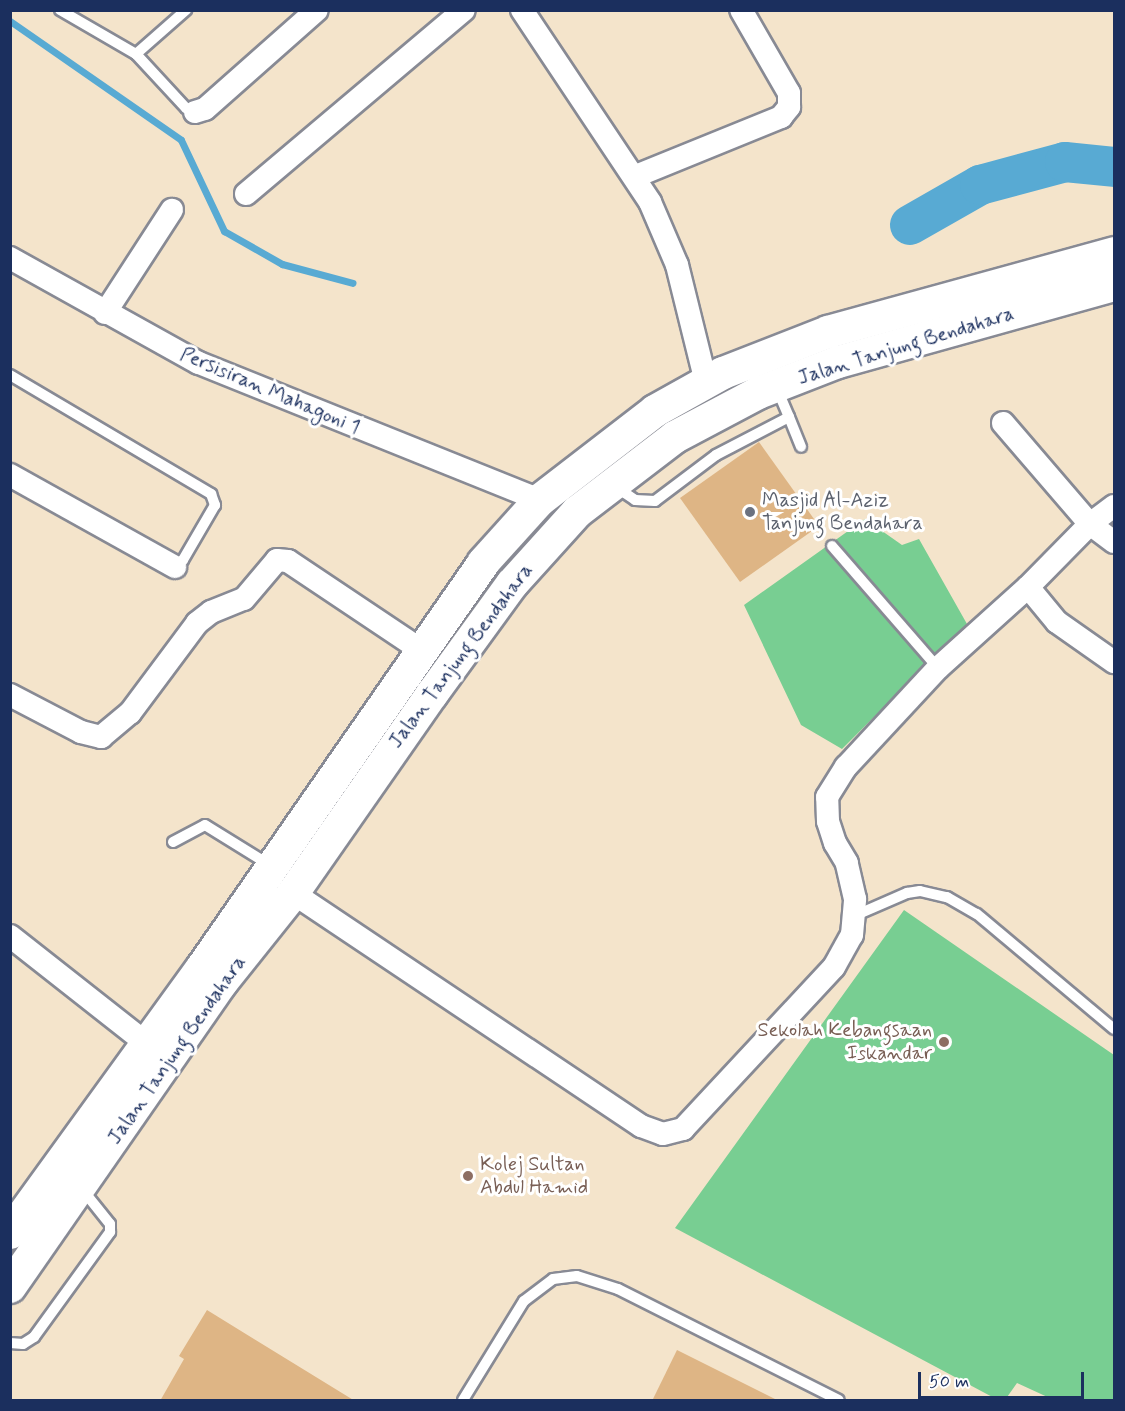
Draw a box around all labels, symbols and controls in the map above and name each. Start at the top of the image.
street label: Jalan Tanjung Bendahara [797,302,1015,390]
street label: Persisiran Mahagoni 1 [178,343,362,439]
place label: Masjid Al-Aziz Tanjung Bendahara [762,488,925,535]
marker: Masjid Al-Aziz Tanjung Bendahara [743,505,757,519]
street label: Jalan Tanjung Bendahara [385,561,537,751]
street label: Jalan Tanjung Bendahara [104,953,250,1147]
place label: Sekolah Kebangsaan Iskandar [744,1018,932,1065]
marker: Sekolah Kebangsaan Iskandar [937,1035,951,1049]
place label: Kolej Sultan Abdul Hamid [480,1152,587,1199]
marker: Kolej Sultan Abdul Hamid [461,1169,475,1183]
scale bar [921,1360,1088,1398]
text: 50 m [929,1370,969,1394]

